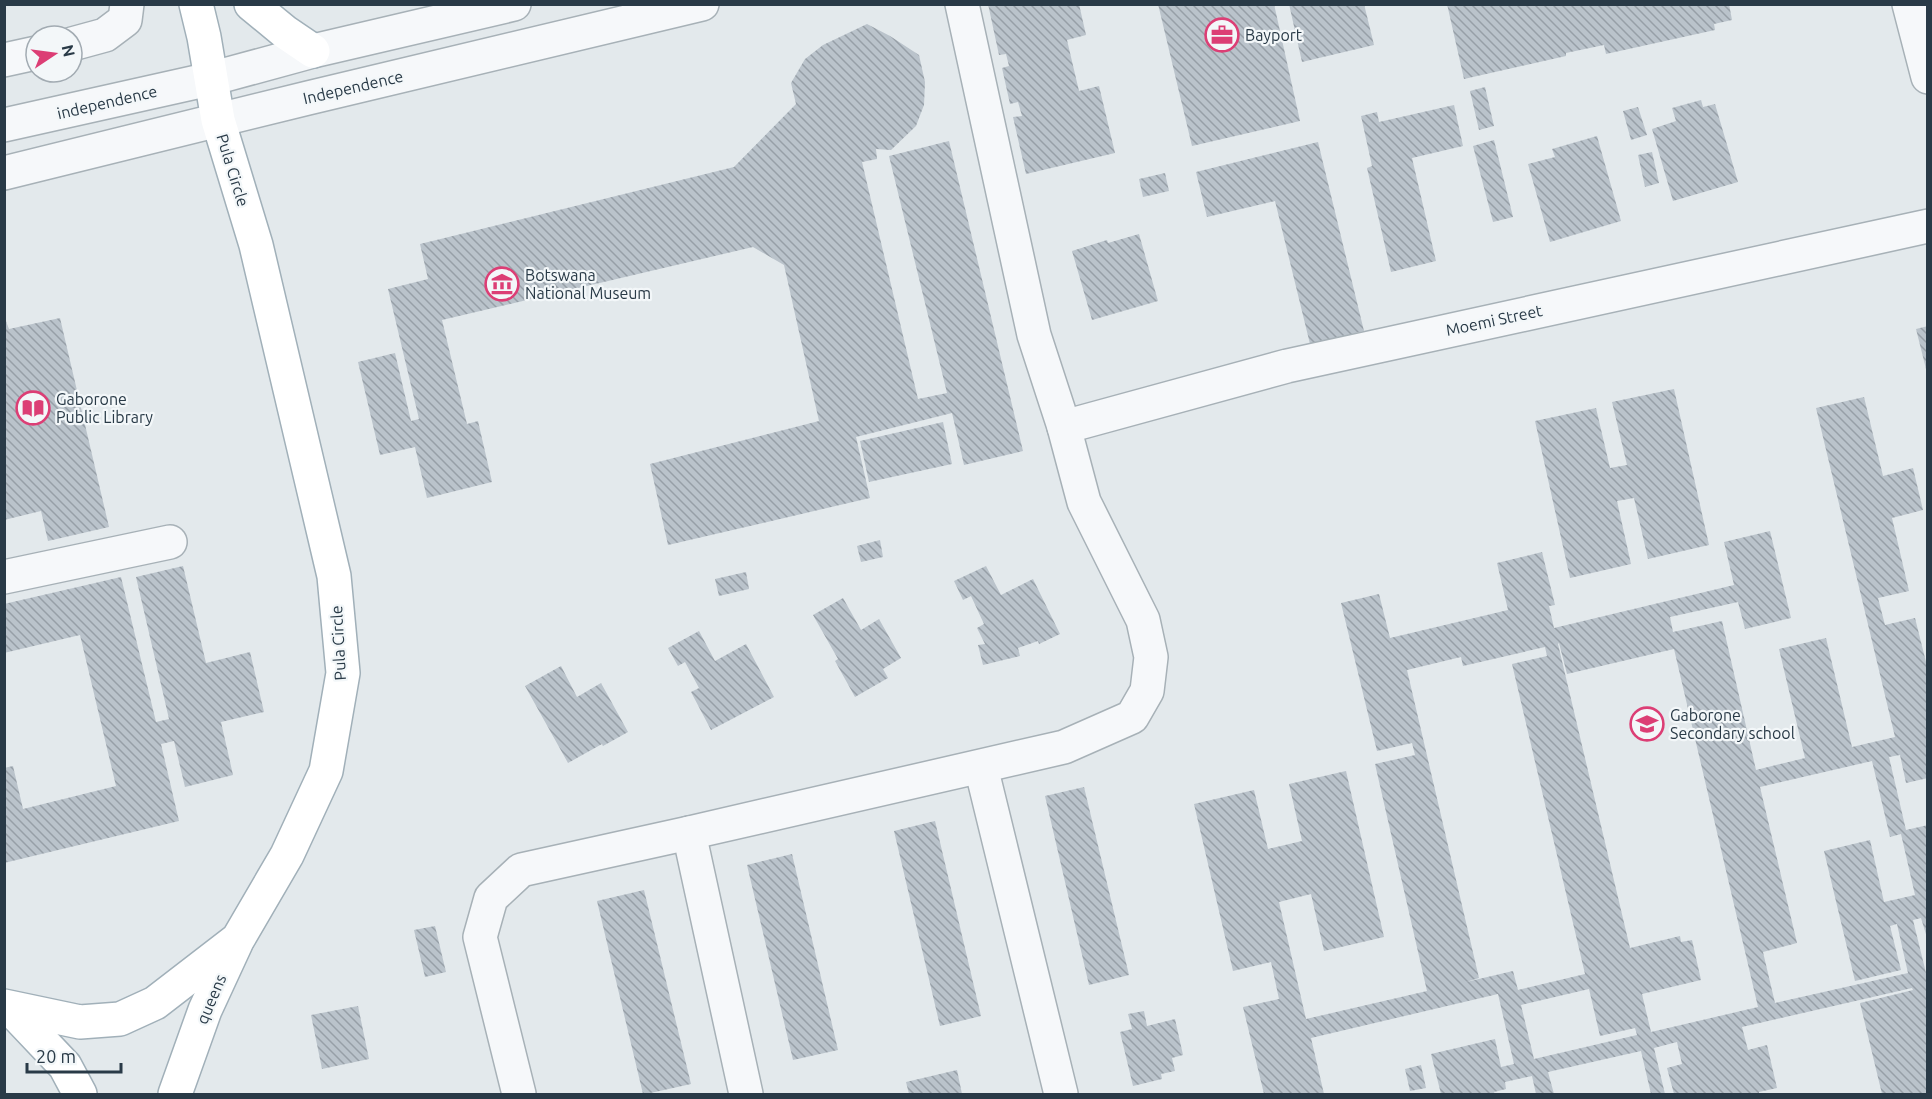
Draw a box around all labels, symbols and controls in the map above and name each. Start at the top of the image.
office icon: Bayport [1204,17,1240,53]
north arrow [24,24,84,84]
place label: Bayport [1245,26,1303,44]
text: N [59,43,79,58]
street label: Independence [301,67,405,107]
street label: independence [55,82,159,122]
street label: Pula Circle [213,131,253,209]
museum icon: Botswana National Museum [484,266,520,302]
place label: Botswana National Museum [525,266,651,302]
street label: Moemi Street [1444,301,1545,339]
library icon: Gaborone Public Library [15,390,51,426]
place label: Gaborone Public Library [56,390,153,426]
street label: Pula Circle [327,605,349,681]
school or university icon: Gaborone Secondary school [1629,706,1665,742]
place label: Gaborone Secondary school [1670,706,1795,742]
street label: queens [193,971,230,1027]
scale bar [27,1036,122,1074]
text: 20 m [36,1046,76,1066]

